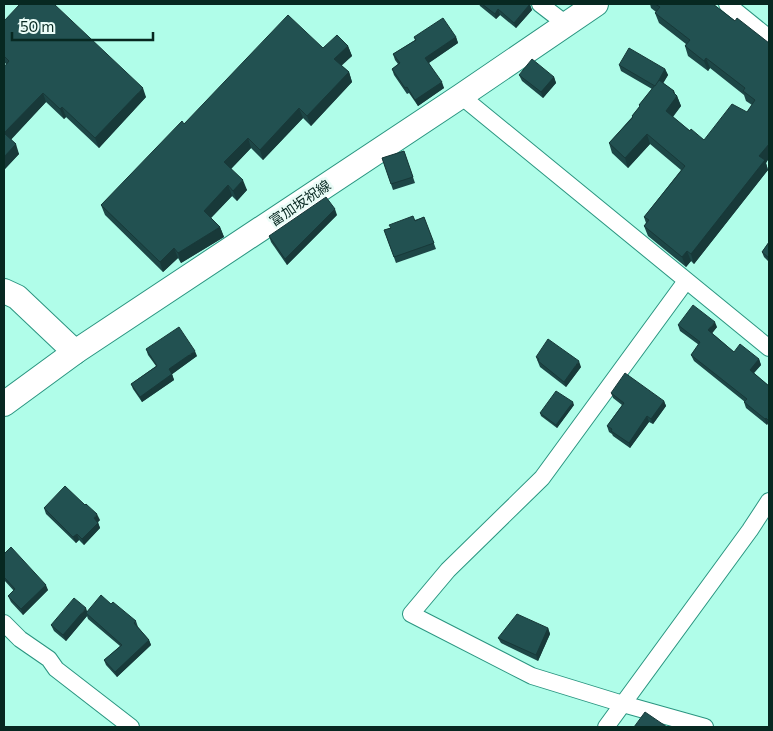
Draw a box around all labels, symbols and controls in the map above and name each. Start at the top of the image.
scale bar [12,10,154,42]
text: 50 m [20,17,54,35]
street label: 富加坂祝線 [266,176,333,229]

